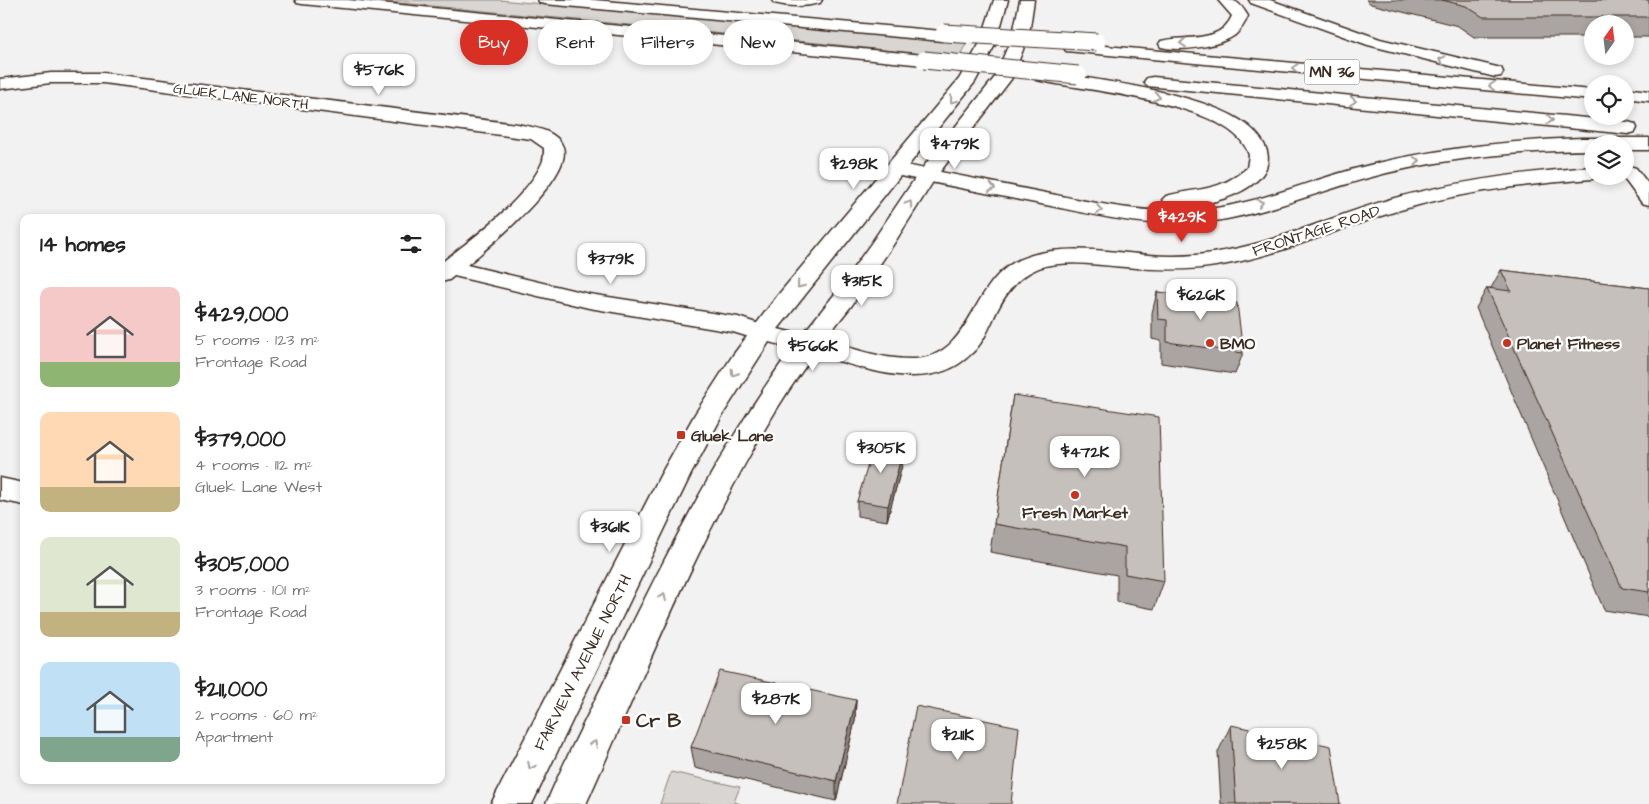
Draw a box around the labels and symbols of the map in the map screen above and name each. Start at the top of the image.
north arrow [1584,15,1634,65]
one-way arrow [1179,37,1187,48]
pin: $576K [344,54,414,96]
one-way arrow [1437,55,1446,66]
road number: MN 36 [1304,60,1360,84]
one-way arrow [1291,63,1299,74]
street label: GLUEK LANE NORTH [172,79,310,115]
one-way arrow [1487,81,1495,92]
one-way arrow [1153,91,1162,102]
one-way arrow [950,94,958,103]
one-way arrow [1350,95,1358,106]
one-way arrow [1546,114,1554,125]
pin: $479K [920,128,990,170]
pin: $298K [819,148,889,190]
one-way arrow [1412,156,1421,167]
one-way arrow [988,183,997,193]
one-way arrow [1255,198,1263,208]
one-way arrow [902,200,912,209]
pin: $429K [1147,200,1217,243]
street label: FRONTAGE ROAD [1250,200,1383,262]
one-way arrow [1095,205,1104,215]
pin: $379K [576,242,646,285]
pin: $315K [827,264,897,307]
pin: $626K [1166,278,1236,321]
one-way arrow [797,279,806,288]
pin: $566K [778,330,848,372]
place label: BMO [1220,333,1256,355]
place label: Planet Fitness [1517,333,1620,355]
marker: BMO [1204,337,1216,349]
marker: Planet Fitness [1501,337,1513,349]
one-way arrow [731,368,741,377]
place label: Gluek Lane [691,425,774,447]
marker: Gluek Lane [675,429,687,441]
pin: $305K [846,432,916,474]
pin: $472K [1050,436,1120,478]
marker: Fresh Market [1069,489,1081,501]
place label: Fresh Market [1022,502,1129,524]
pin: $361K [575,510,645,553]
street label: FAIRVIEW AVENUE NORTH [529,570,637,754]
one-way arrow [656,593,667,602]
pin: $287K [741,682,811,725]
place label: Cr B [636,708,682,735]
marker: Cr B [620,714,632,726]
pin: $211K [923,718,993,761]
pin: $258K [1247,728,1317,770]
one-way arrow [588,740,598,749]
one-way arrow [527,760,537,769]

